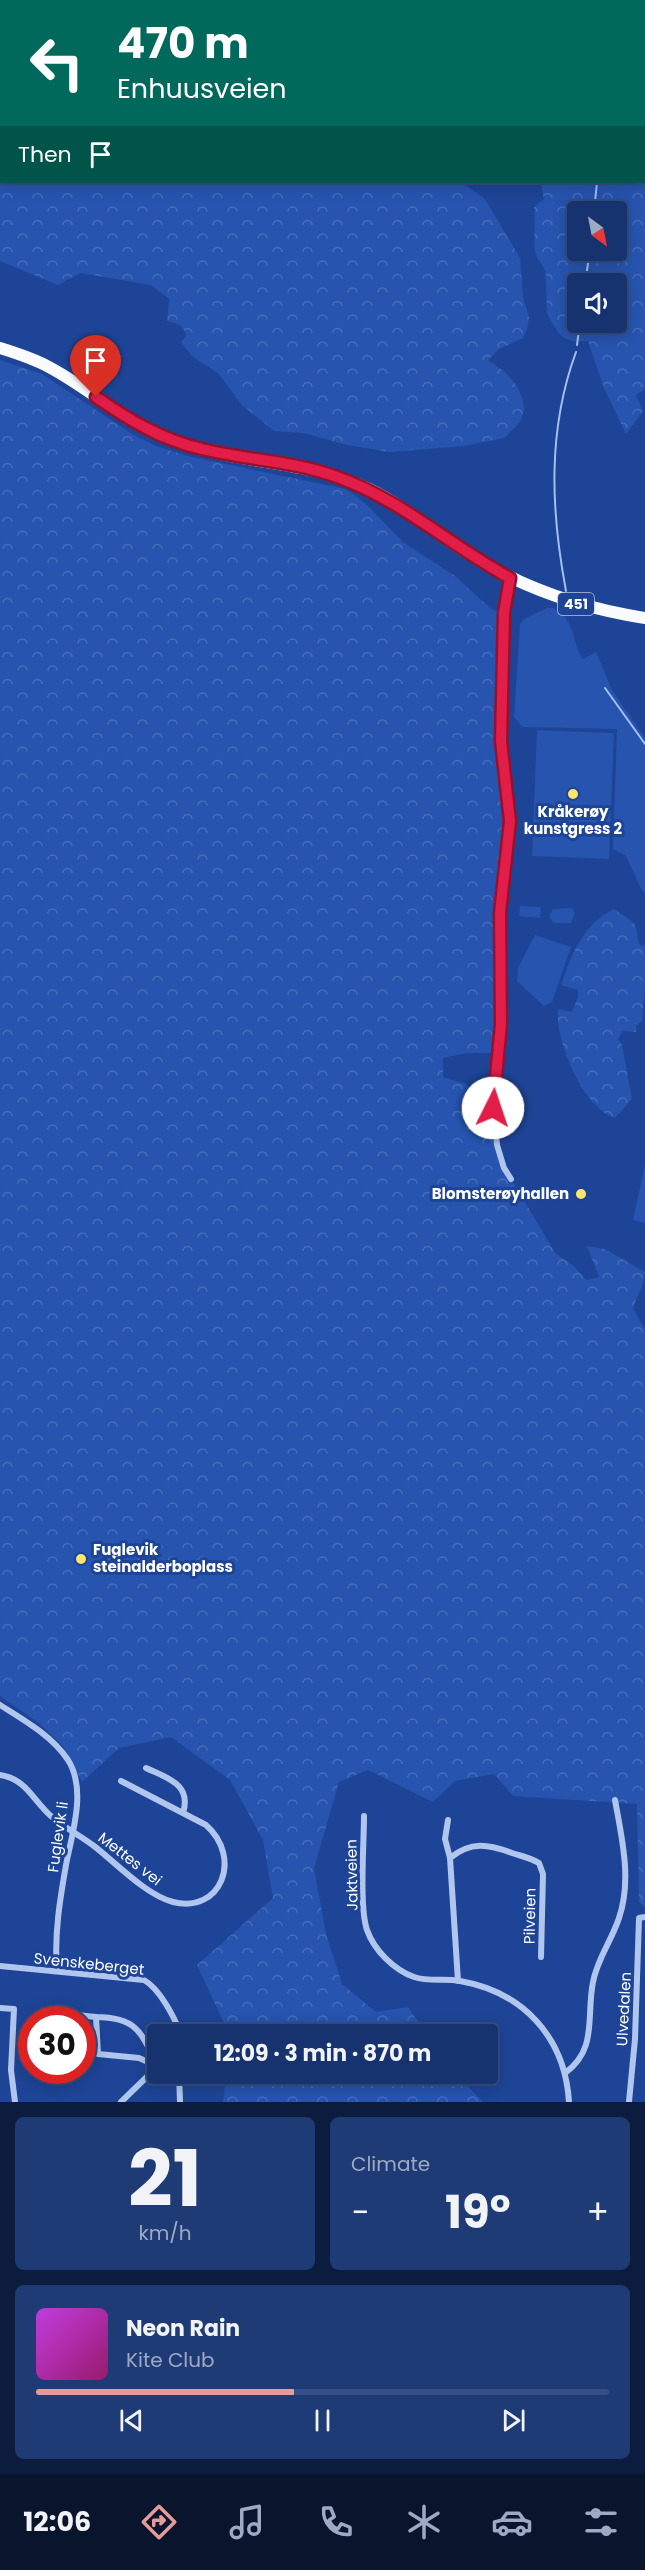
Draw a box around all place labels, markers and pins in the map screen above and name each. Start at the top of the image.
pin [70,335,121,397]
marker: Kråkerøy kunstgress 2 [566,787,580,801]
place label: Kråkerøy kunstgress 2 [524,801,623,839]
place label: Blomsterøyhallen [432,1183,569,1204]
marker: Blomsterøyhallen [574,1187,588,1201]
place label: Fuglevik steinalderboplass [93,1539,233,1577]
marker: Fuglevik steinalderboplass [74,1552,88,1566]

